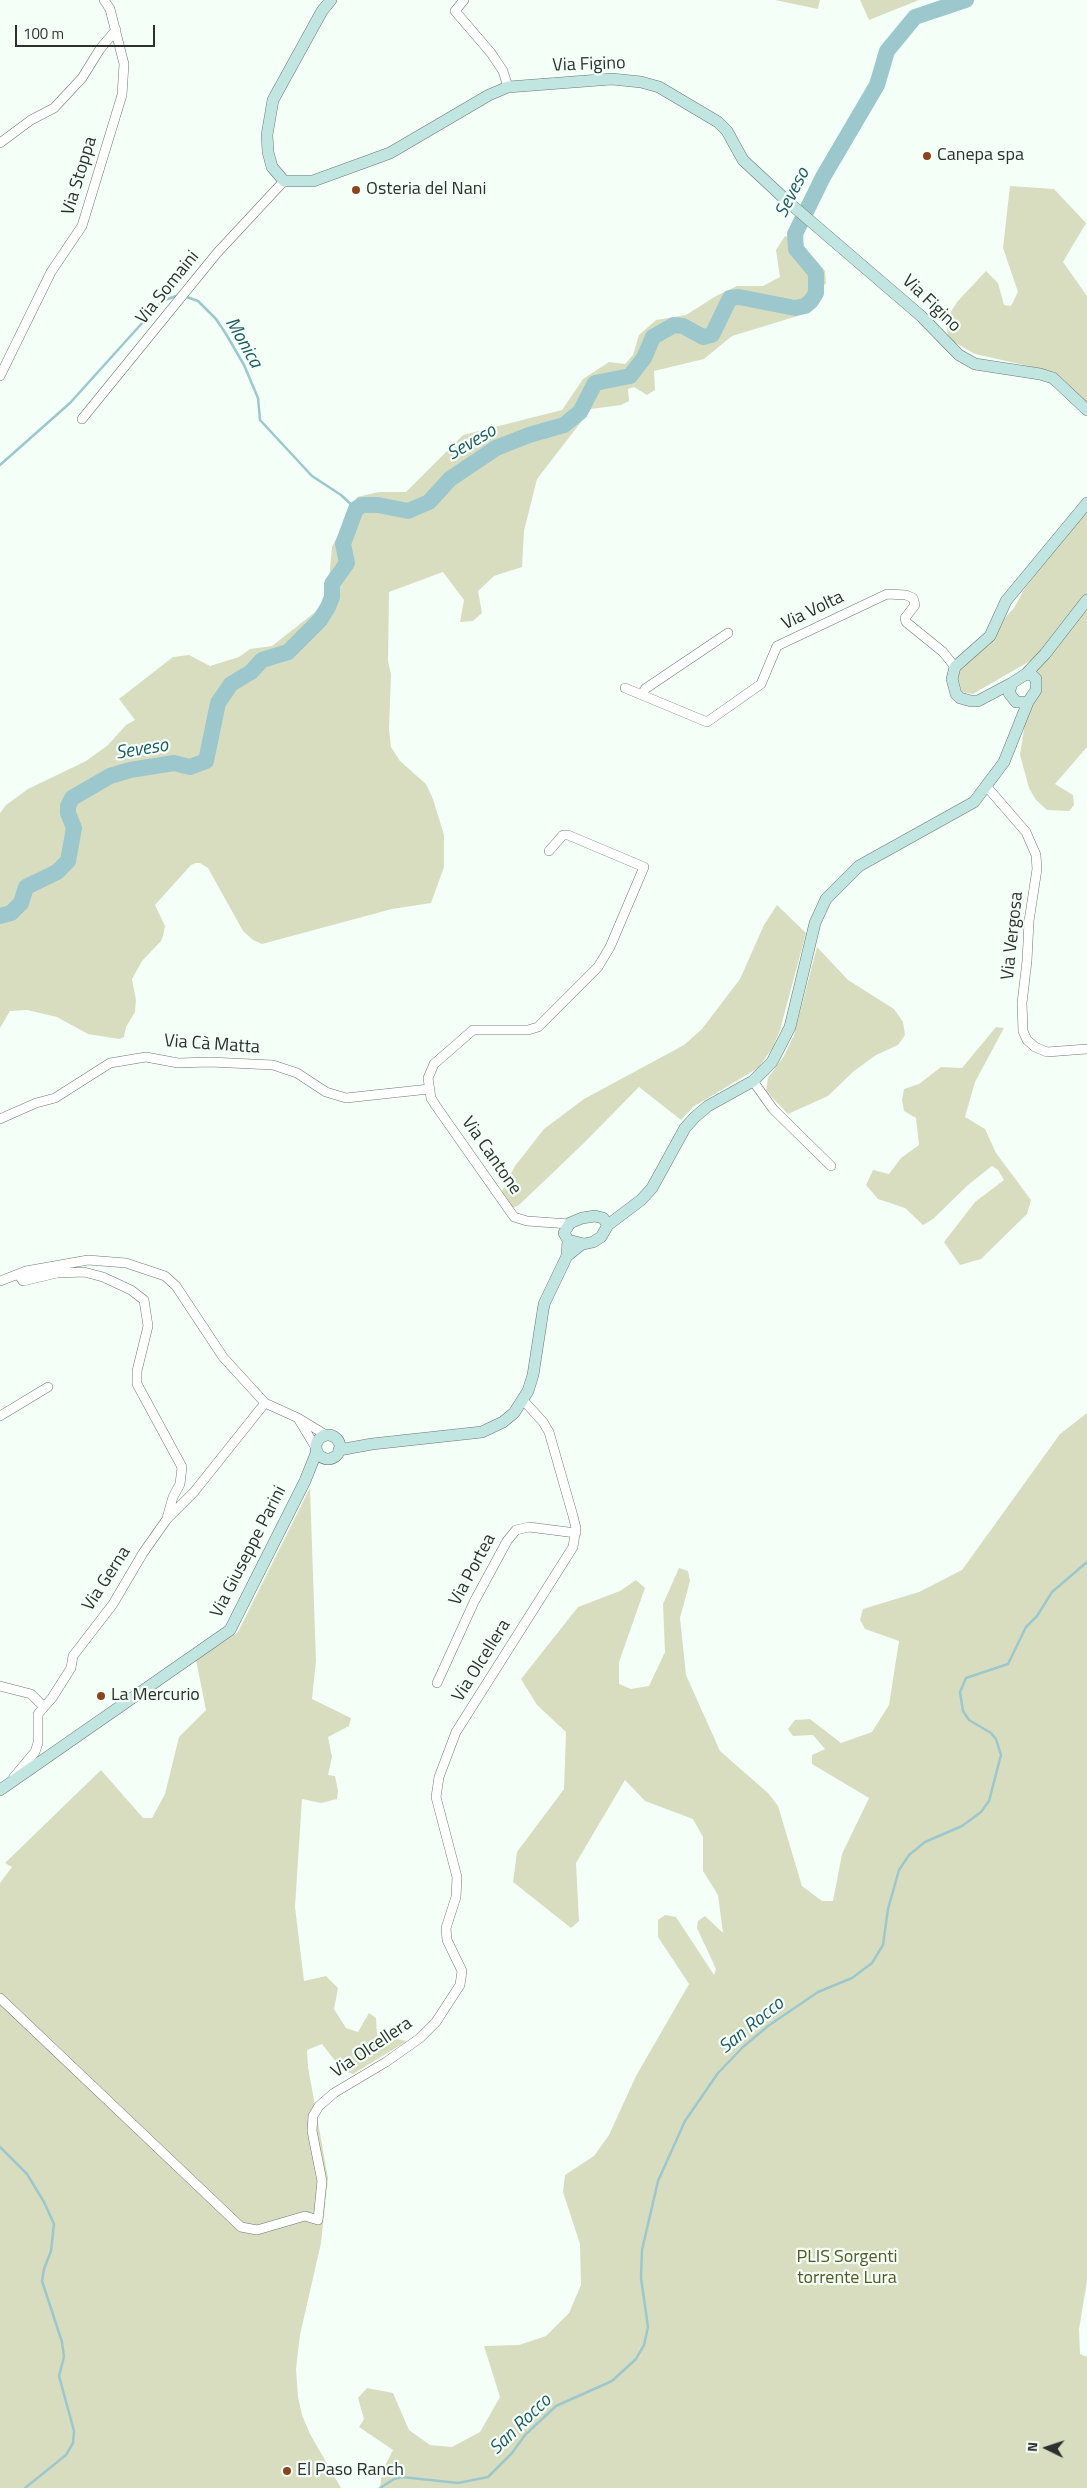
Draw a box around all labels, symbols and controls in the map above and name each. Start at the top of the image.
scale bar [18,15,158,47]
text: 100 m [23,22,64,45]
street label: Via Figino [552,53,626,77]
street label: Via Stoppa [58,134,102,218]
place label: Canepa spa [937,145,1024,167]
marker: Canepa spa [921,150,933,162]
water label: Seveso [771,164,815,222]
place label: Osteria del Nani [366,179,486,201]
marker: Osteria del Nani [350,184,362,196]
street label: Via Somaini [132,247,204,329]
street label: Via Figino [897,271,965,337]
water label: Monica [219,314,267,372]
water label: Seveso [443,420,501,466]
street label: Via Volta [778,587,848,635]
water label: Seveso [114,735,170,765]
street label: Via Vergosa [998,891,1028,981]
street label: Via Cà Matta [163,1031,261,1059]
street label: Via Cantone [456,1113,526,1199]
street label: Via Giuseppe Parini [206,1483,292,1621]
street label: Via Portea [445,1530,501,1610]
street label: Via Gerna [78,1543,136,1615]
street label: Via Olcellera [448,1616,516,1706]
place label: La Mercurio [111,1685,200,1707]
marker: La Mercurio [95,1690,107,1702]
water label: San Rocco [715,1993,789,2059]
street label: Via Olcellera [327,2013,417,2083]
park label: PLIS Sorgenti torrente Lura [796,2247,898,2290]
water label: San Rocco [485,2390,557,2460]
north arrow [1022,2423,1072,2473]
text: N [1021,2441,1042,2452]
place label: El Paso Ranch [297,2460,404,2482]
marker: El Paso Ranch [281,2465,293,2477]

